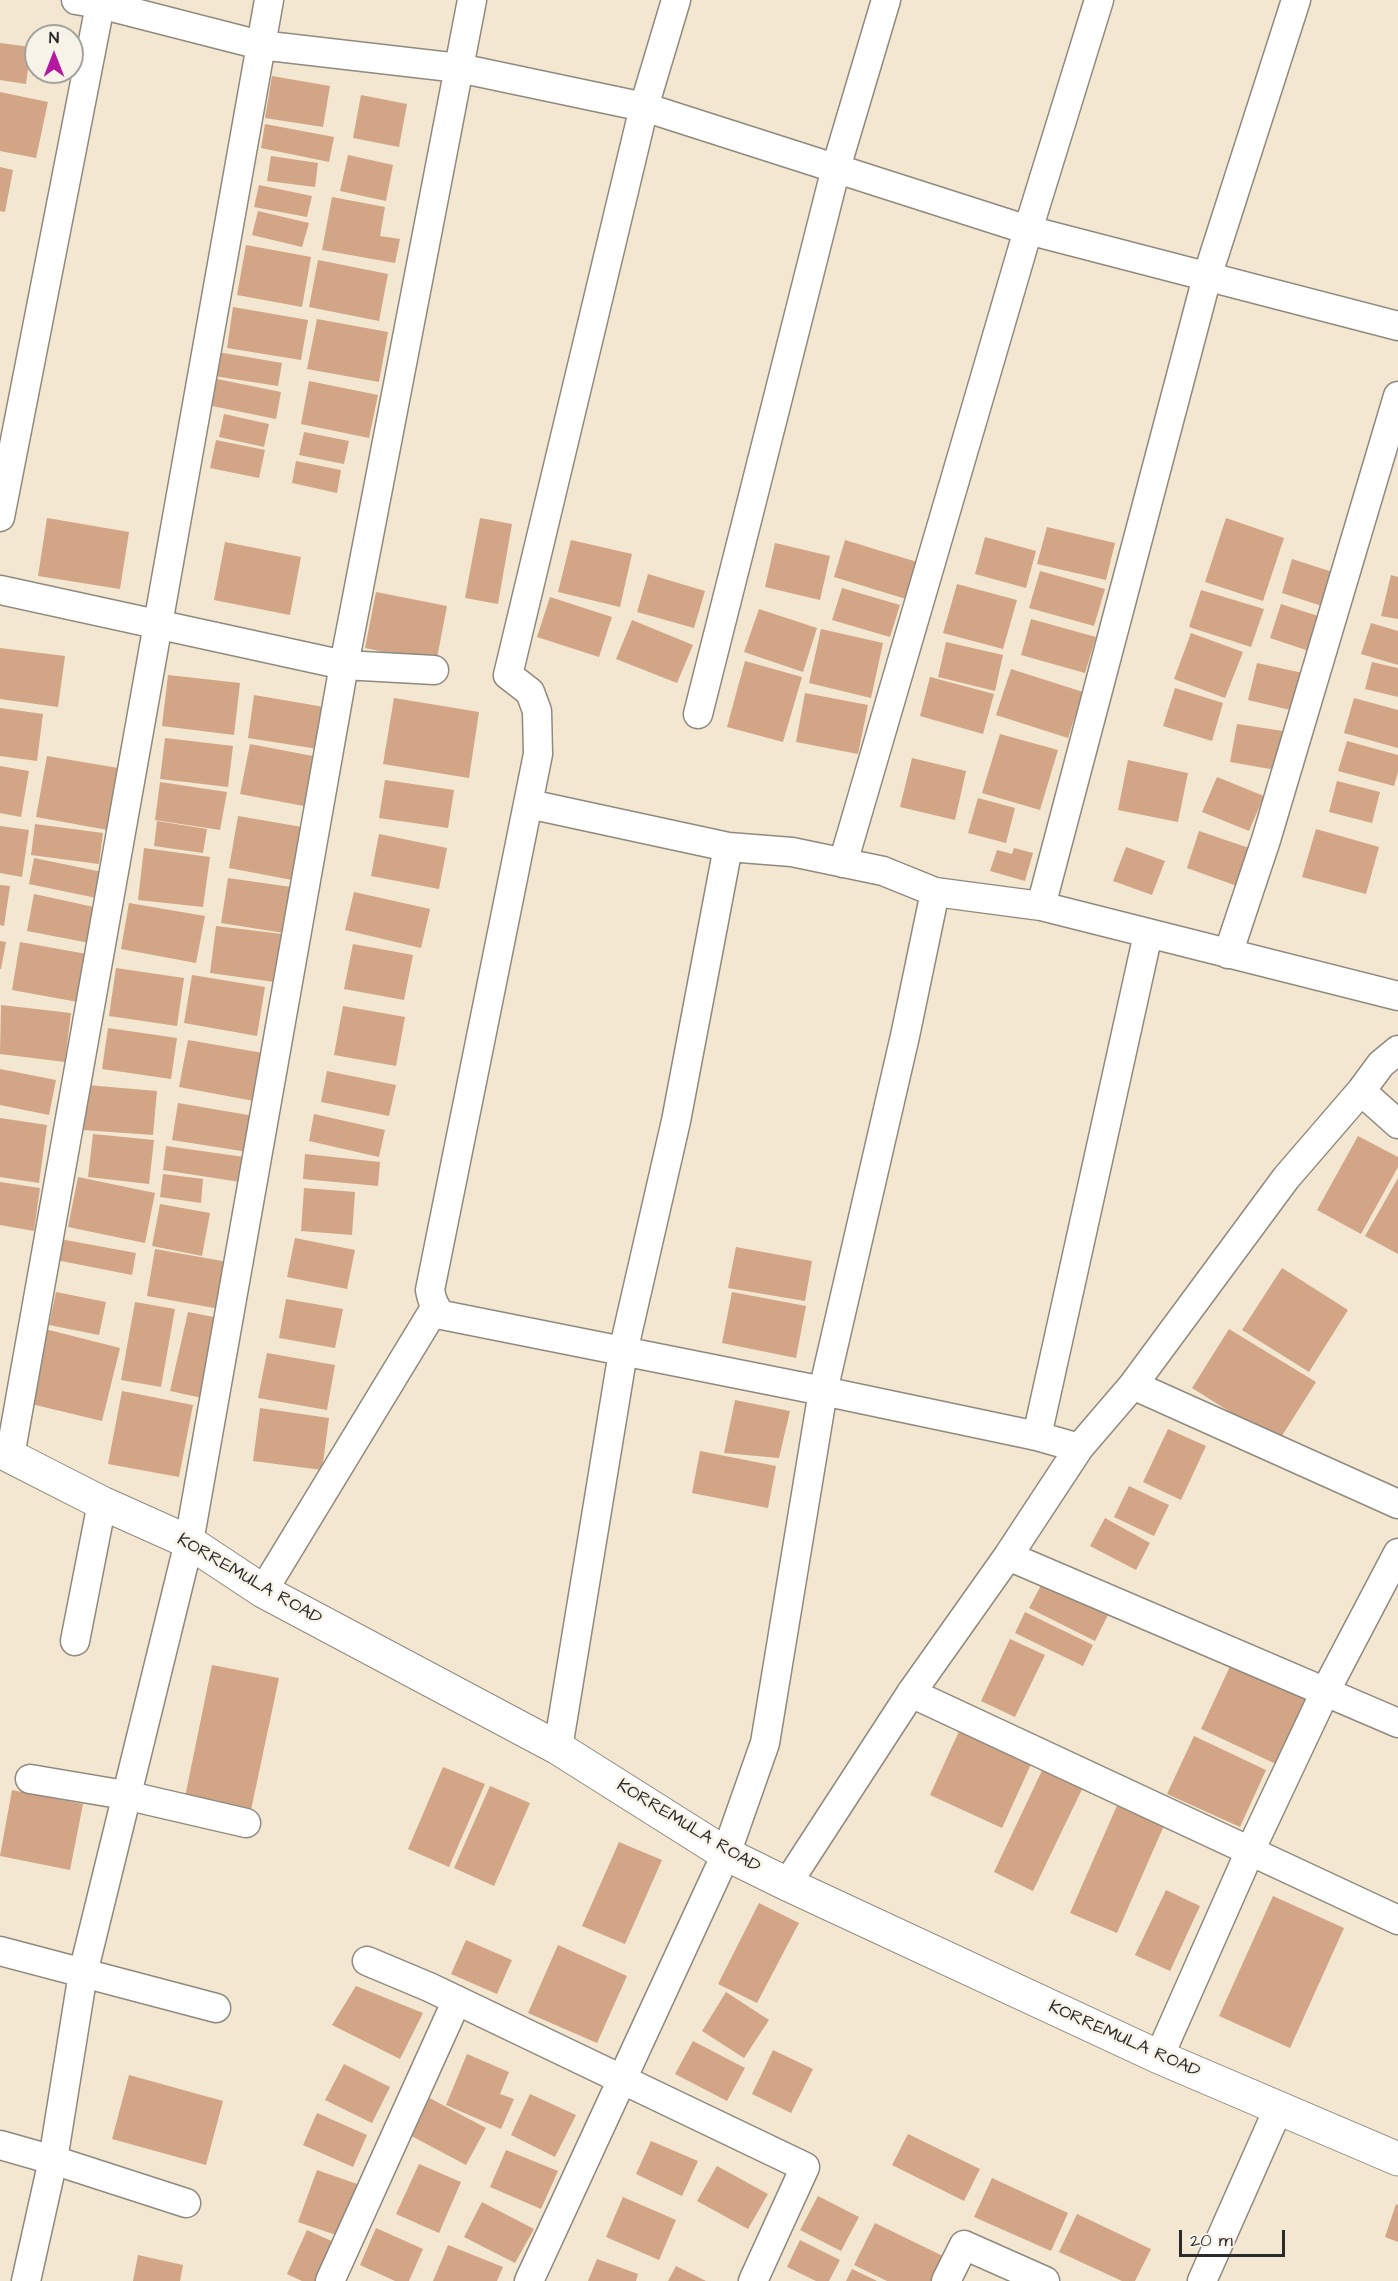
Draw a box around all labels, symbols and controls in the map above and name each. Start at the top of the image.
north arrow [24,24,84,84]
text: N [49,27,59,49]
street label: KORREMULA ROAD [173,1530,325,1630]
street label: KORREMULA ROAD [612,1776,764,1878]
street label: KORREMULA ROAD [1045,1997,1203,2083]
scale bar [1182,2218,1288,2256]
text: 20 m [1190,2228,1233,2253]

